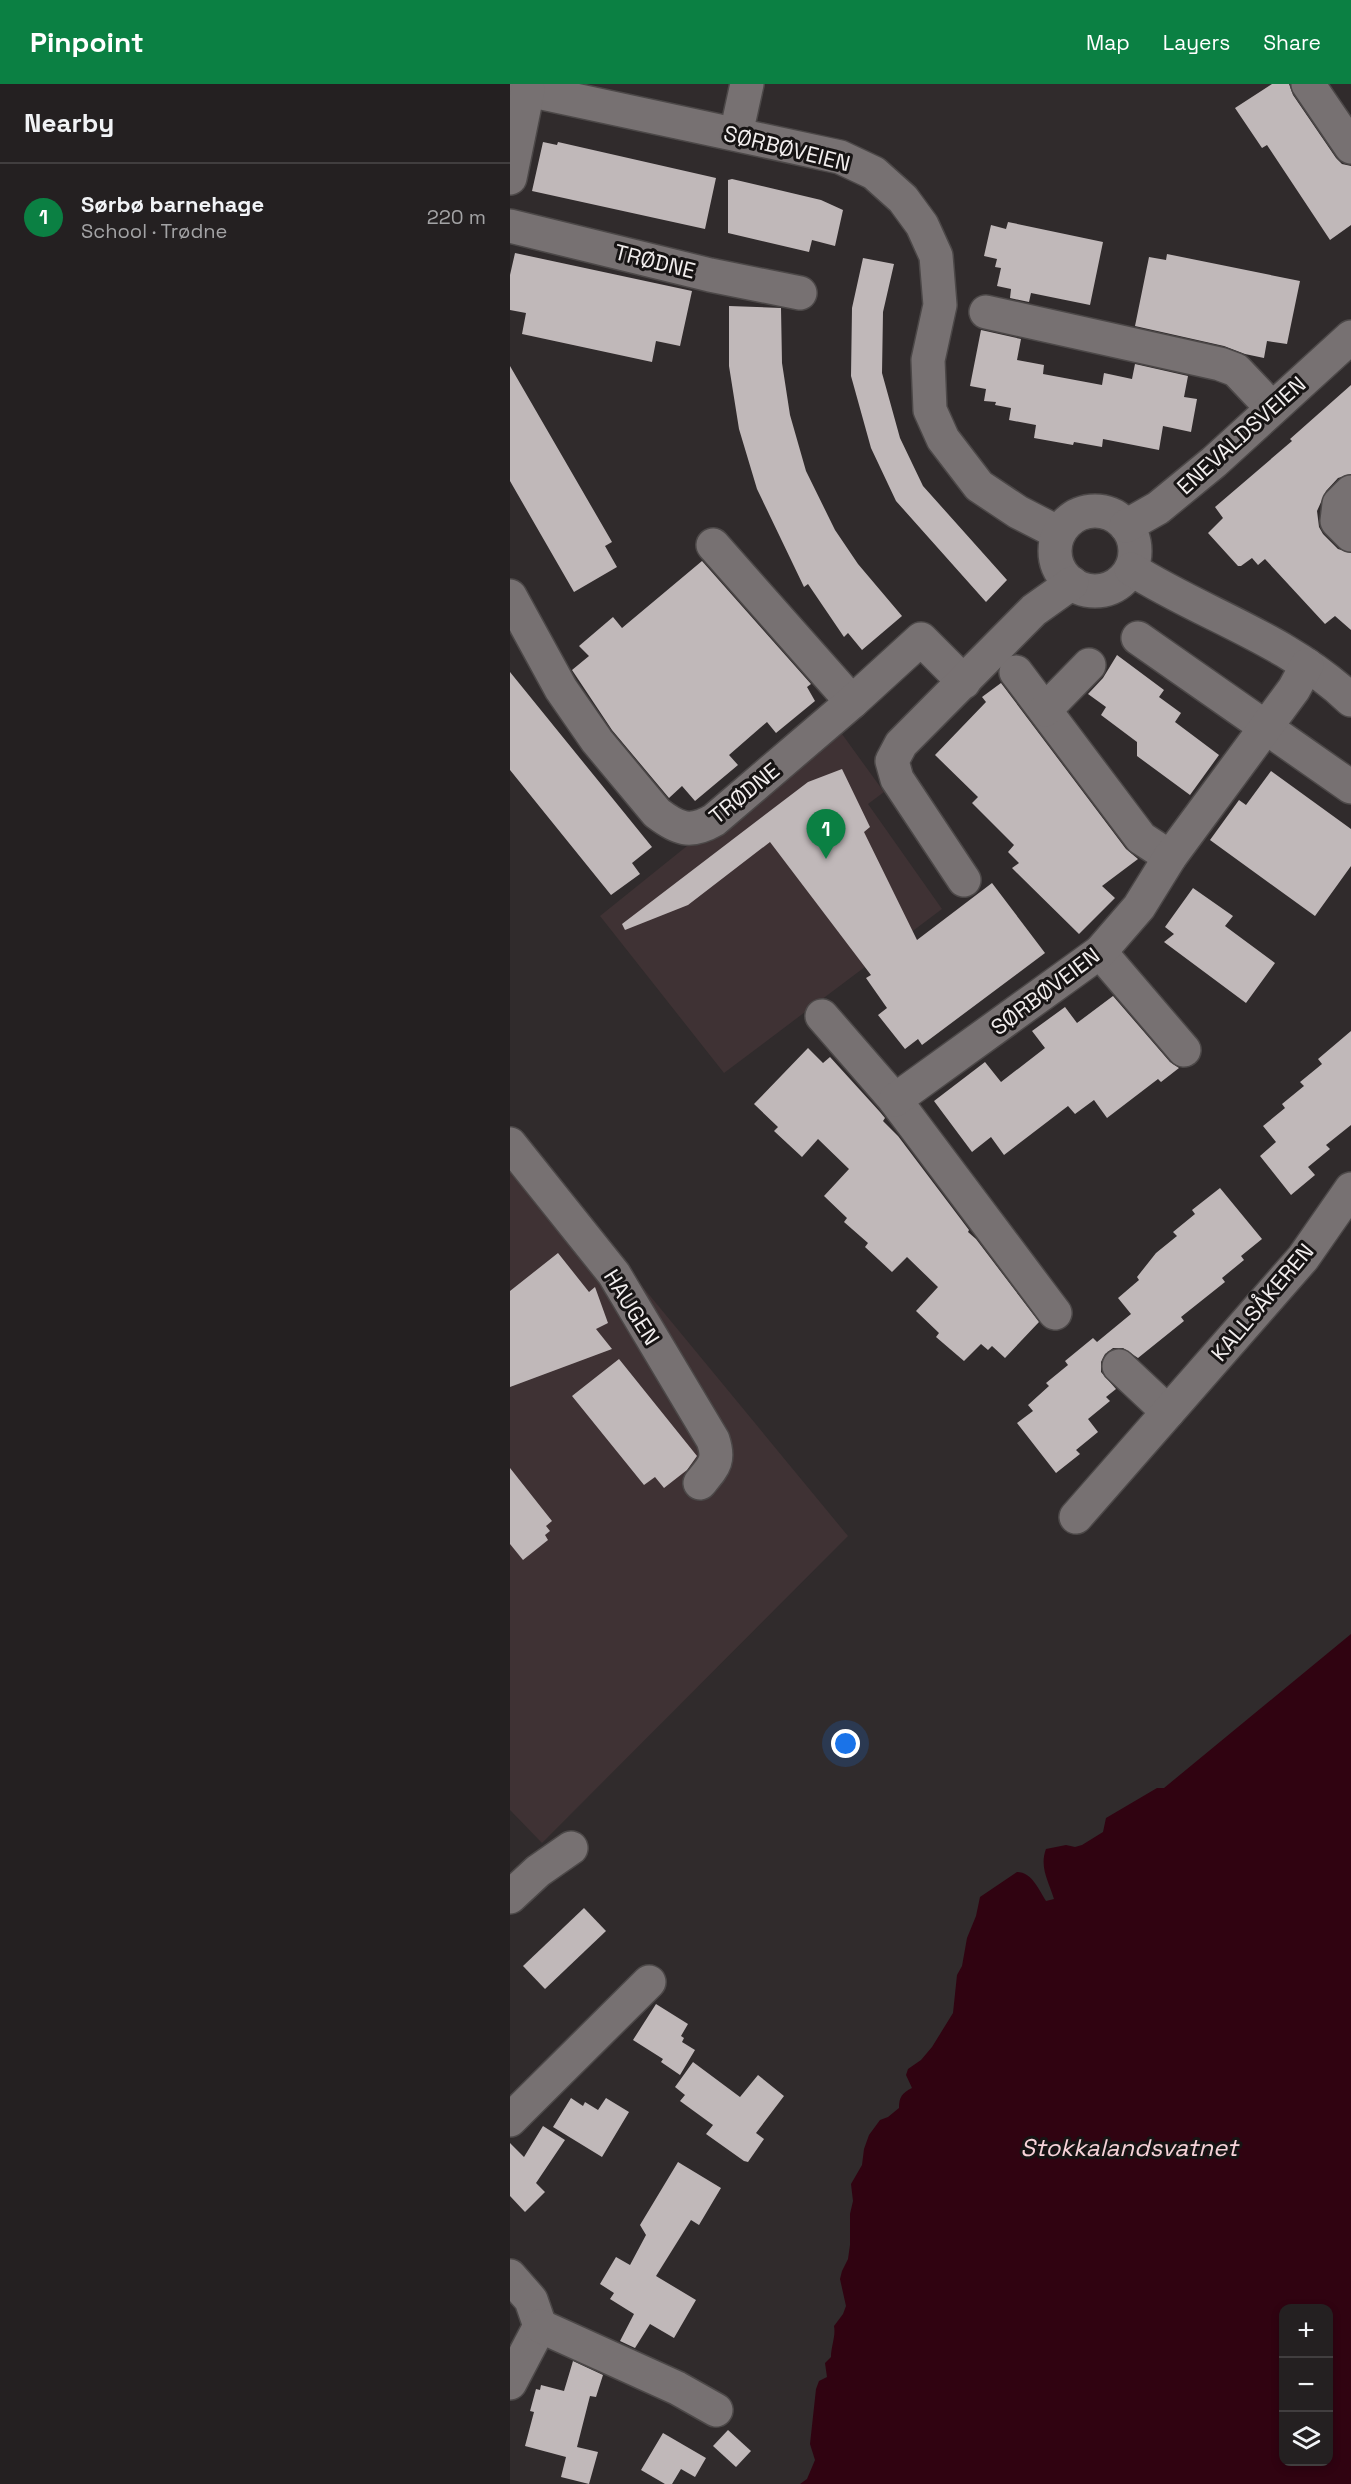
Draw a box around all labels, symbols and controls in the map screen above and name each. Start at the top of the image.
text: Pinpoint [30,24,144,60]
text: Map [1086,29,1130,56]
text: Layers [1163,29,1230,56]
text: Share [1263,29,1321,56]
text: Nearby [24,106,114,140]
street label: SØRBØVEIEN [721,119,853,177]
text: Sørbø barnehage [81,190,264,218]
text: 1 [39,204,48,230]
text: 220 m [427,204,486,230]
text: School · Trødne [81,218,227,244]
street label: TRØDNE [612,237,698,285]
street label: ENEVALDSVEIEN [1171,370,1311,500]
street label: TRØDNE [703,756,785,830]
pin: 1 [806,810,846,859]
street label: SØRBØVEIEN [985,941,1105,1041]
street label: KALLSÅKEREN [1205,1237,1319,1367]
street label: HAUGEN [598,1264,666,1350]
your location [831,1729,860,1758]
water label: Stokkalandsvatnet [1020,2132,1240,2163]
map controls [1279,2304,1333,2466]
button: + [1279,2304,1333,2358]
button: − [1279,2358,1333,2412]
button: layers [1279,2412,1333,2466]

